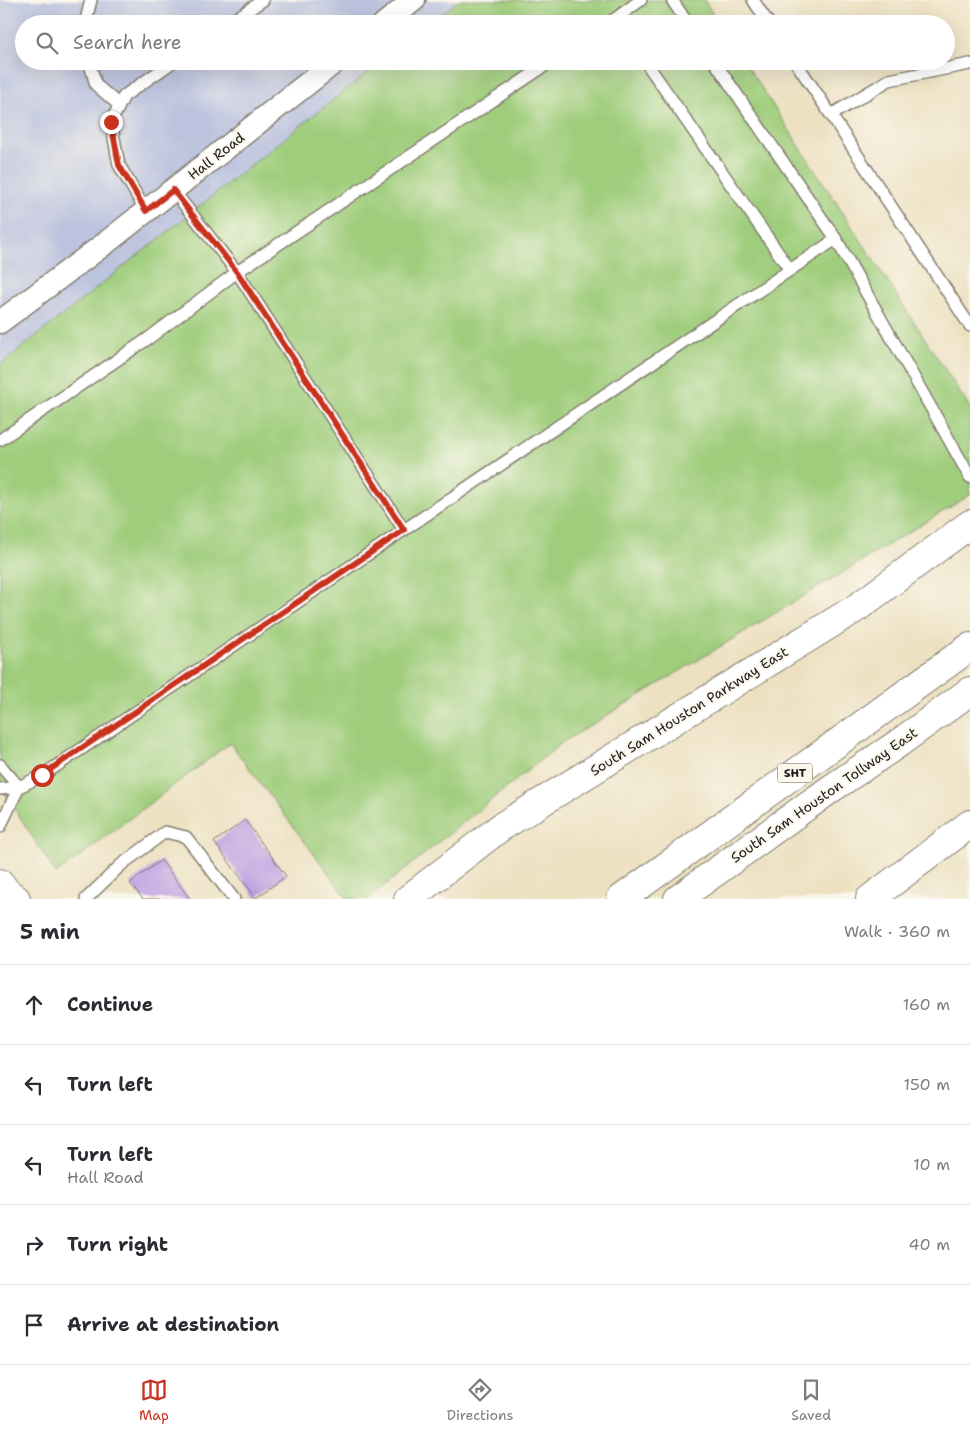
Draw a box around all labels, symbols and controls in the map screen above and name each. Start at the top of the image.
search box [15,15,955,70]
icon: search [33,29,61,57]
text: Search here [73,30,182,55]
route end [100,111,123,134]
street label: Hall Road [184,128,248,184]
street label: South Sam Houston Parkway East [587,642,791,780]
street label: South Sam Houston Tollway East [727,723,921,867]
route start [31,764,54,787]
road number: SHT [778,764,812,782]
text: 5 min [20,918,80,946]
text: Walk · 360 m [844,921,950,942]
icon: ahead [20,991,48,1019]
text: Continue [67,992,153,1017]
text: 160 m [903,994,950,1015]
icon: left [20,1071,48,1099]
text: Turn left [67,1072,153,1097]
text: 150 m [903,1074,950,1095]
text: Turn left [67,1142,153,1167]
icon: left [20,1151,48,1179]
text: 10 m [913,1154,950,1175]
text: Hall Road [67,1167,144,1188]
icon: right [20,1231,48,1259]
text: Turn right [67,1232,168,1257]
text: 40 m [908,1234,950,1255]
icon: arrive [20,1311,48,1339]
text: Arrive at destination [67,1312,279,1337]
tab: Map [139,1376,169,1424]
tab: Directions [447,1376,513,1424]
tab: Saved [791,1376,831,1424]

